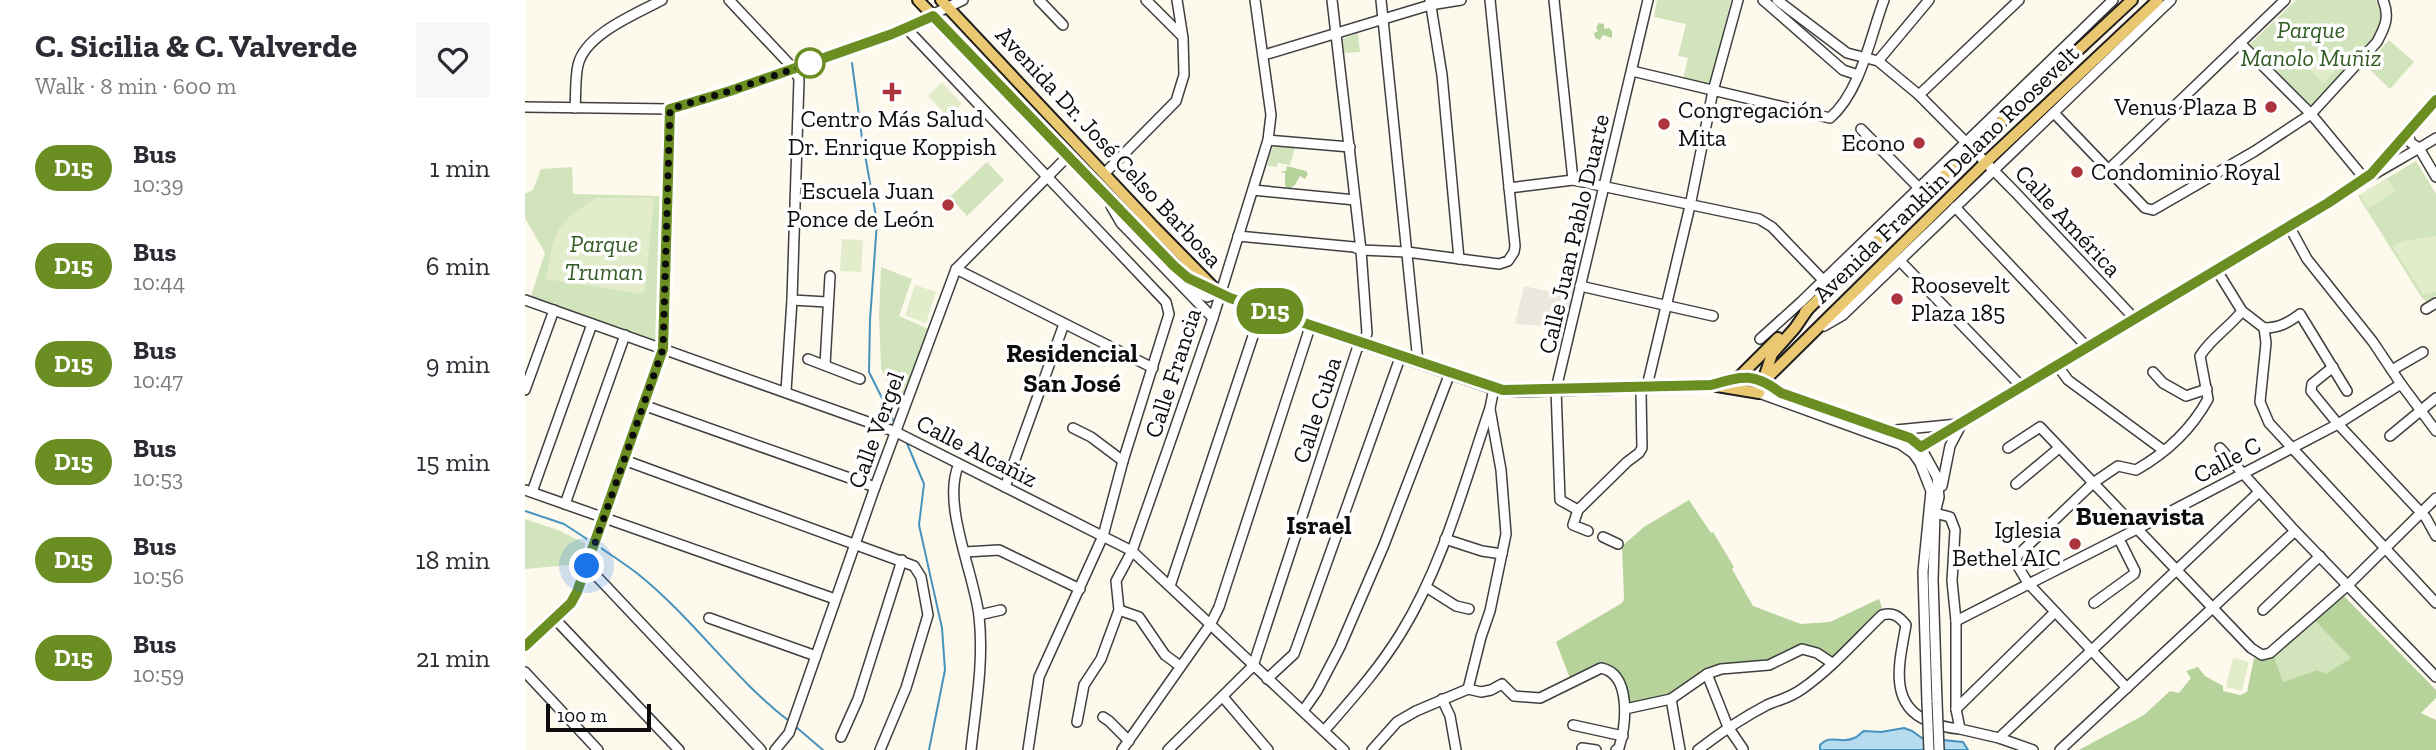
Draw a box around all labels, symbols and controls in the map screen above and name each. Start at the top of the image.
park label: Parque Manolo Muñiz [2241,15,2381,72]
street label: Avenida Dr. José Celso Barbosa [990,20,1229,274]
button: heart [416,23,490,97]
text: C. Sicilia & C. Valverde [35,26,357,65]
street label: Avenida Franklin Delano Roosevelt [1807,39,2085,309]
unlabelled marker [795,48,825,78]
text: Walk · 8 min · 600 m [35,72,236,100]
marker: Centro Más Salud Dr. Enrique Koppish [882,82,902,102]
place label: Venus Plaza B [2113,92,2257,121]
place label: Congregación Mita [1678,95,1823,152]
marker: Venus Plaza B [2263,99,2279,115]
place label: Centro Más Salud Dr. Enrique Koppish [788,104,997,161]
street label: Calle Juan Pablo Duarte [1532,111,1615,357]
marker: Congregación Mita [1656,116,1672,132]
place label: Econo [1841,128,1905,157]
marker: Econo [1911,135,1927,151]
text: Bus [133,138,176,170]
text: 1 min [429,152,490,184]
text: D15 [54,153,93,182]
place label: Condominio Royal [2091,157,2280,186]
street label: Calle América [2009,159,2128,283]
marker: Condominio Royal [2069,164,2085,180]
text: 10:39 [133,170,184,198]
place label: Escuela Juan Ponce de León [787,176,934,233]
marker: Escuela Juan Ponce de León [940,197,956,213]
park label: Parque Truman [565,229,643,286]
text: Bus [133,236,176,268]
text: 6 min [426,250,490,282]
text: D15 [54,251,93,280]
text: 10:44 [133,268,185,296]
place label: Roosevelt Plaza 185 [1911,270,2010,327]
line badge: D15 [1230,288,1310,334]
marker: Roosevelt Plaza 185 [1889,291,1905,307]
text: D15 [1251,296,1289,325]
street label: Calle Francia [1138,304,1207,441]
text: Bus [133,334,176,366]
district label: Residencial San José [1006,337,1138,399]
text: 9 min [426,348,490,380]
text: D15 [54,349,93,378]
street label: Calle Cuba [1286,353,1347,467]
text: 10:47 [133,366,183,394]
street label: Calle Vergel [841,368,910,492]
street label: Calle Alcañiz [912,408,1043,493]
street label: Calle C [2188,430,2265,489]
text: Bus [133,432,176,464]
text: 15 min [416,446,490,478]
text: D15 [54,447,93,476]
text: 10:53 [133,464,183,492]
district label: Buenavista [2076,500,2204,532]
district label: Israel [1286,509,1352,541]
place label: Iglesia Bethel AIC [1952,515,2061,572]
text: Bus [133,530,176,562]
marker: Iglesia Bethel AIC [2067,536,2083,552]
text: 18 min [415,544,490,576]
text: D15 [54,545,93,574]
your location [569,548,604,583]
text: 10:56 [133,562,184,590]
text: Bus [133,628,176,660]
text: 21 min [416,642,490,674]
text: D15 [54,643,93,672]
text: 10:59 [133,660,184,688]
scale bar [546,701,651,733]
text: 100 m [557,704,607,727]

